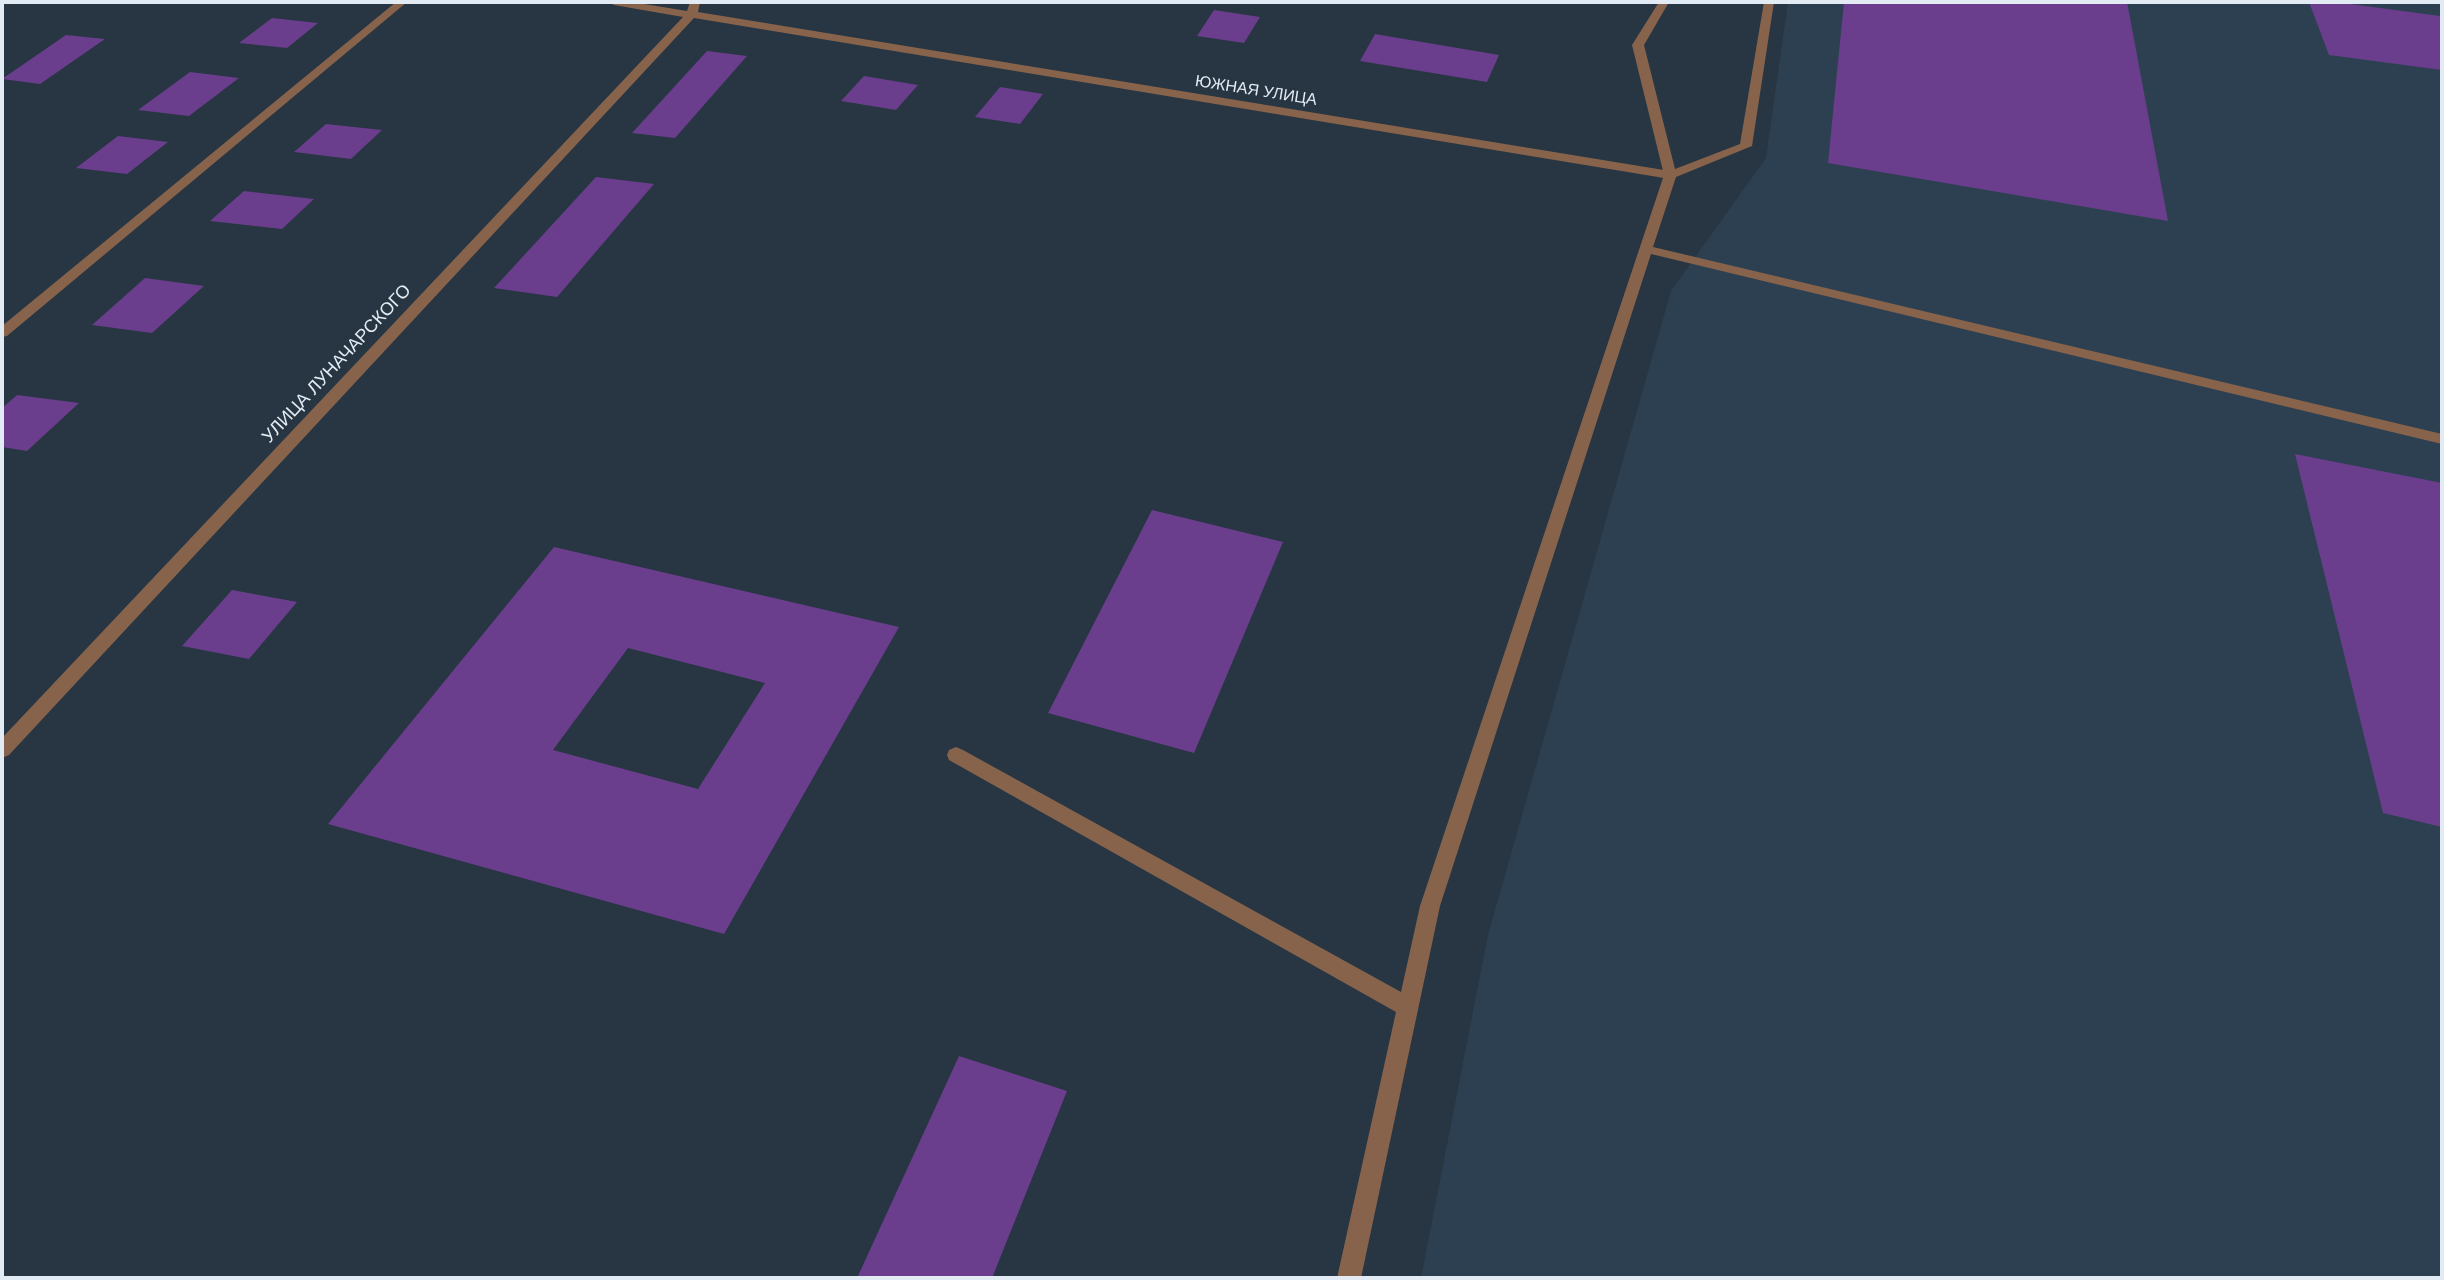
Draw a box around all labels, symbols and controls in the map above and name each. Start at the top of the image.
street label: ЮЖНАЯ УЛИЦА [1194,72,1318,110]
street label: УЛИЦА ЛУНАЧАРСКОГО [258,280,416,448]

